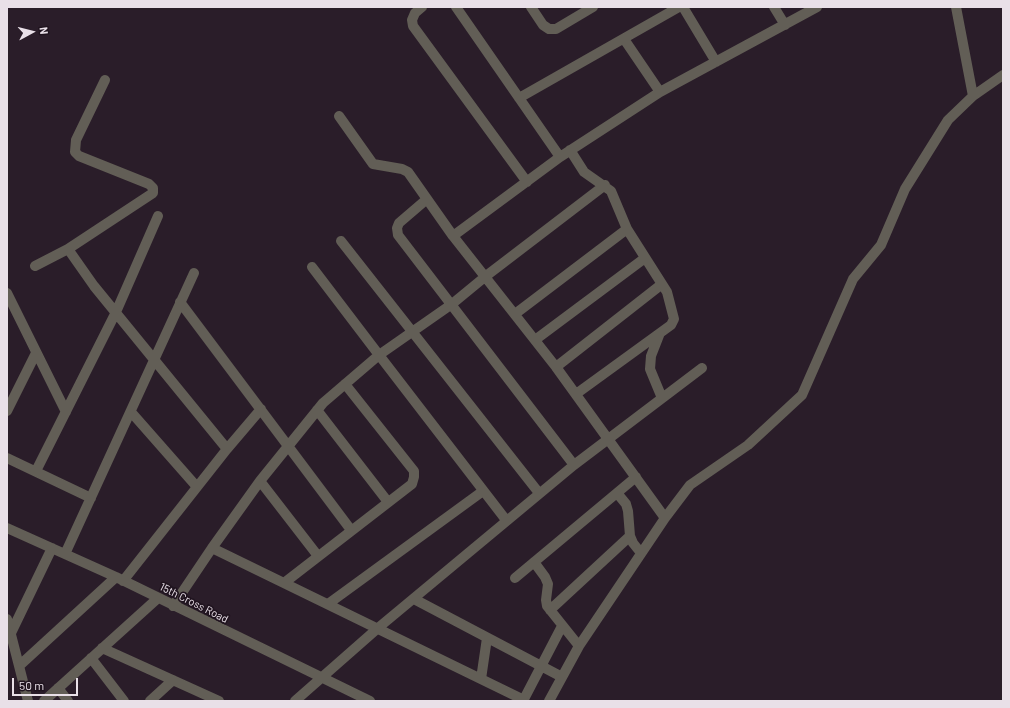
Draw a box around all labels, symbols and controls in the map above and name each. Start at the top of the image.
north arrow [12,12,52,52]
text: N [38,26,51,35]
street label: 15th Cross Road [158,580,230,626]
scale bar [14,670,80,696]
text: 50 m [19,678,44,692]

